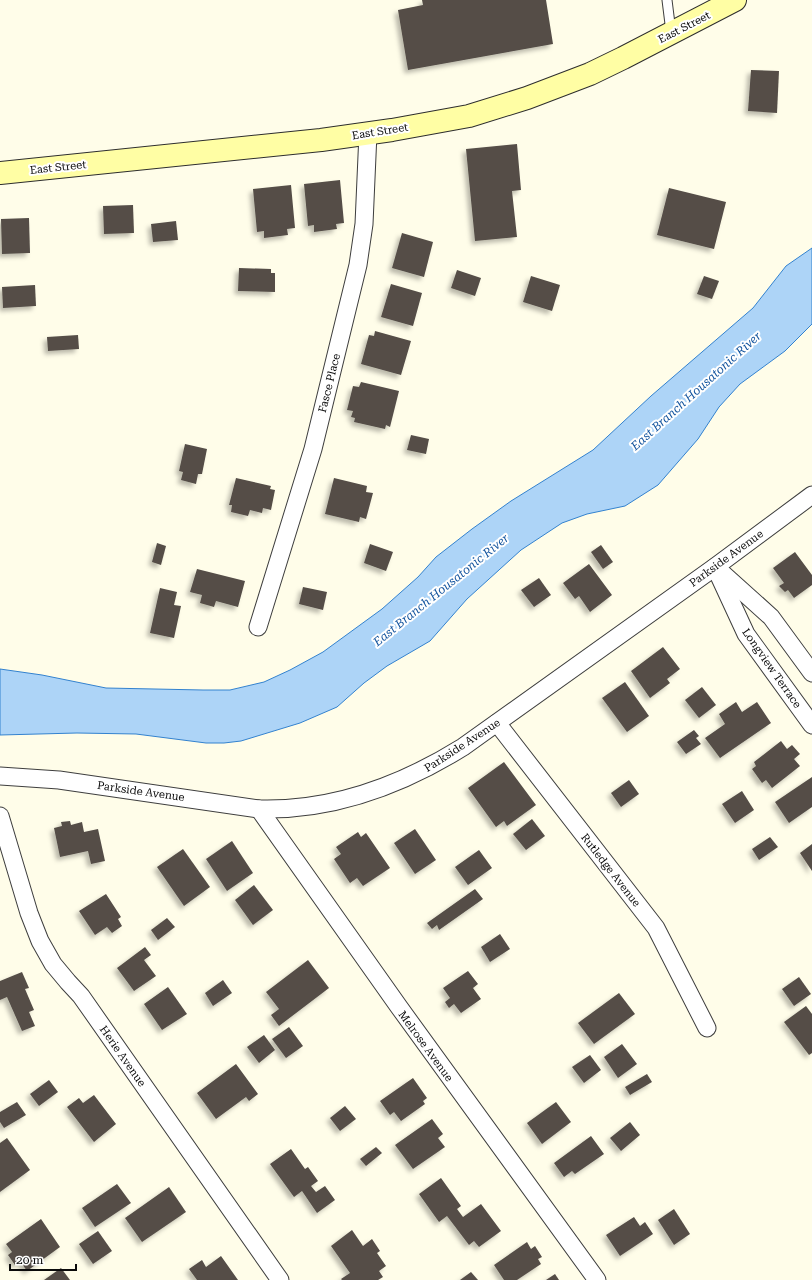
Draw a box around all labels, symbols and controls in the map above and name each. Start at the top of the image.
street label: East Street [656,9,712,46]
street label: East Street [351,121,409,142]
street label: East Street [29,158,87,177]
water label: East Branch Housatonic River [627,329,764,454]
street label: Fasce Place [316,352,343,414]
street label: Parkside Avenue [687,527,766,590]
water label: East Branch Housatonic River [370,531,511,650]
street label: Longview Terrace [739,626,804,711]
street label: Parkside Avenue [422,716,503,775]
street label: Parkside Avenue [96,779,185,804]
street label: Rutledge Avenue [578,831,643,909]
street label: Melrose Avenue [396,1008,456,1084]
street label: Herie Avenue [97,1023,148,1089]
scale bar [10,1246,76,1272]
text: 20 m [16,1253,43,1267]

